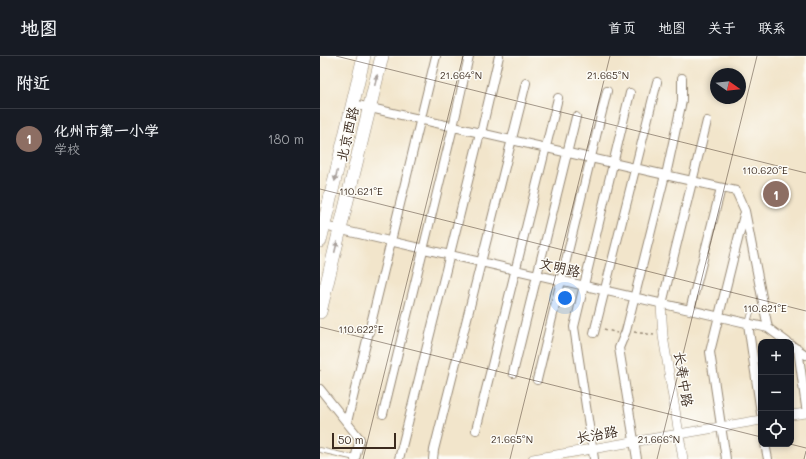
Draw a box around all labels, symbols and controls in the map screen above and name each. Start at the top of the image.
text: 地图 [20,15,58,40]
text: 首页 [608,18,636,37]
text: 地图 [658,18,686,37]
text: 关于 [708,18,736,37]
text: 联系 [758,18,786,37]
text: 21.664°N [440,68,482,82]
text: 21.665°N [587,68,629,82]
north arrow [710,68,746,104]
text: 附近 [16,71,50,93]
one-way arrow [373,74,379,86]
street label: 北京西路 [331,105,363,163]
text: 化州市第一小学 [54,120,159,140]
text: 1 [26,130,32,147]
text: 180 m [268,130,304,147]
text: 学校 [54,140,80,157]
text: 110.620°E [742,163,788,177]
one-way arrow [332,169,338,182]
pin: 1 [763,179,789,209]
text: 110.621°E [339,184,383,198]
one-way arrow [333,241,339,253]
street label: 文明路 [537,253,583,281]
your location [555,288,575,308]
text: 110.621°E [743,301,787,315]
text: 110.622°E [339,322,384,336]
map controls [758,339,794,447]
button: + [758,339,794,375]
street label: 长寿中路 [670,350,698,408]
button: − [758,375,794,411]
button: locate [758,411,794,447]
street label: 长治路 [575,421,619,447]
scale bar [332,431,396,450]
text: 50 m [338,432,364,447]
text: 21.665°N [491,432,533,446]
text: 21.666°N [638,432,680,446]

